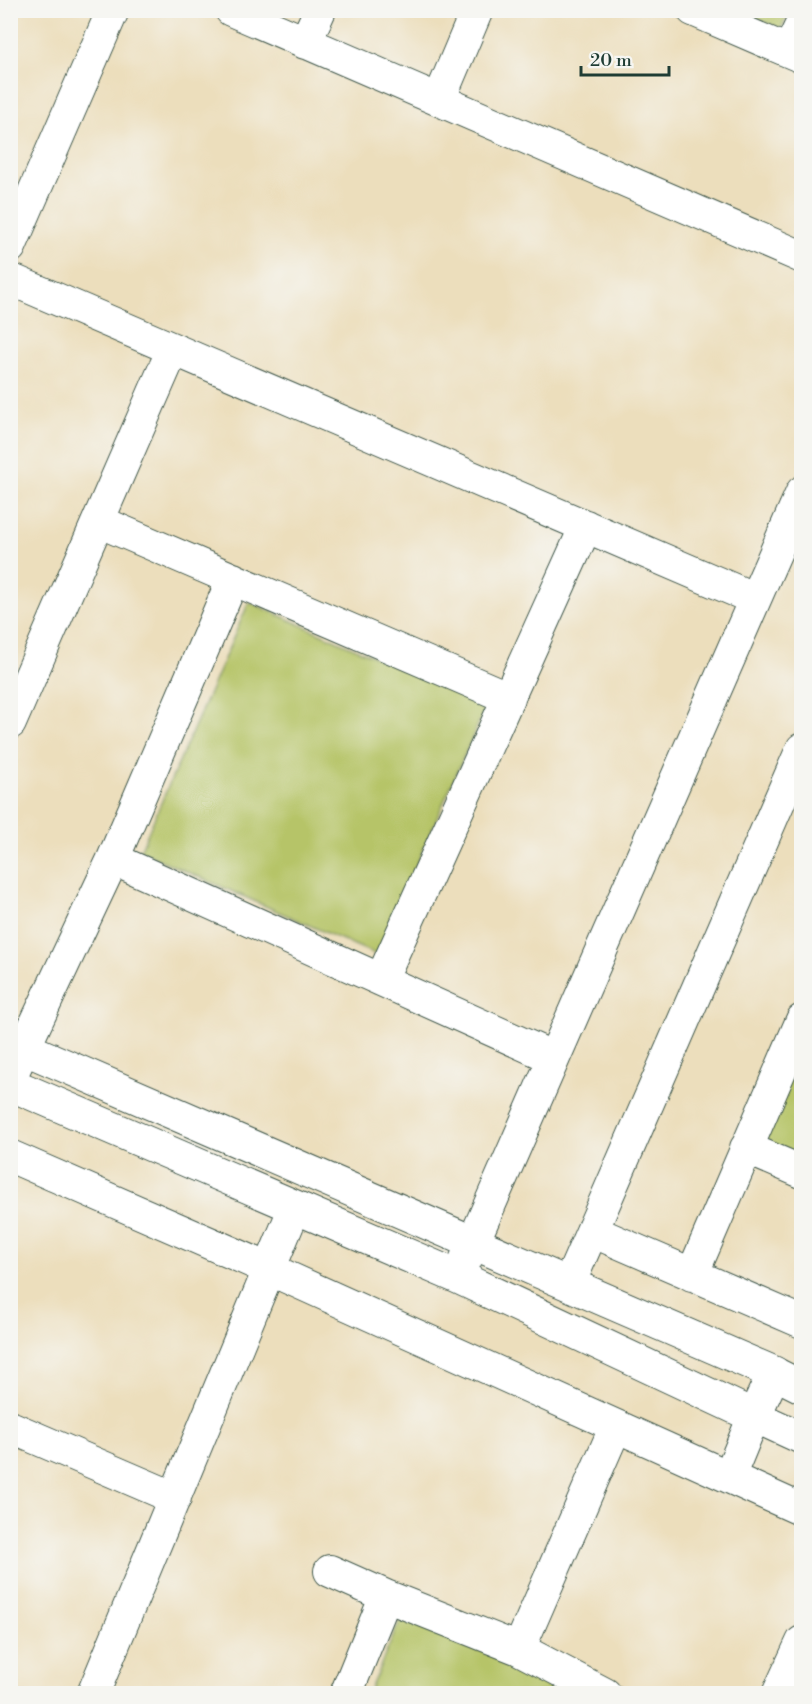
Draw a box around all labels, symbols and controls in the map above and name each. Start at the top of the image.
scale bar [581,39,670,77]
text: 20 m [590,49,632,72]

